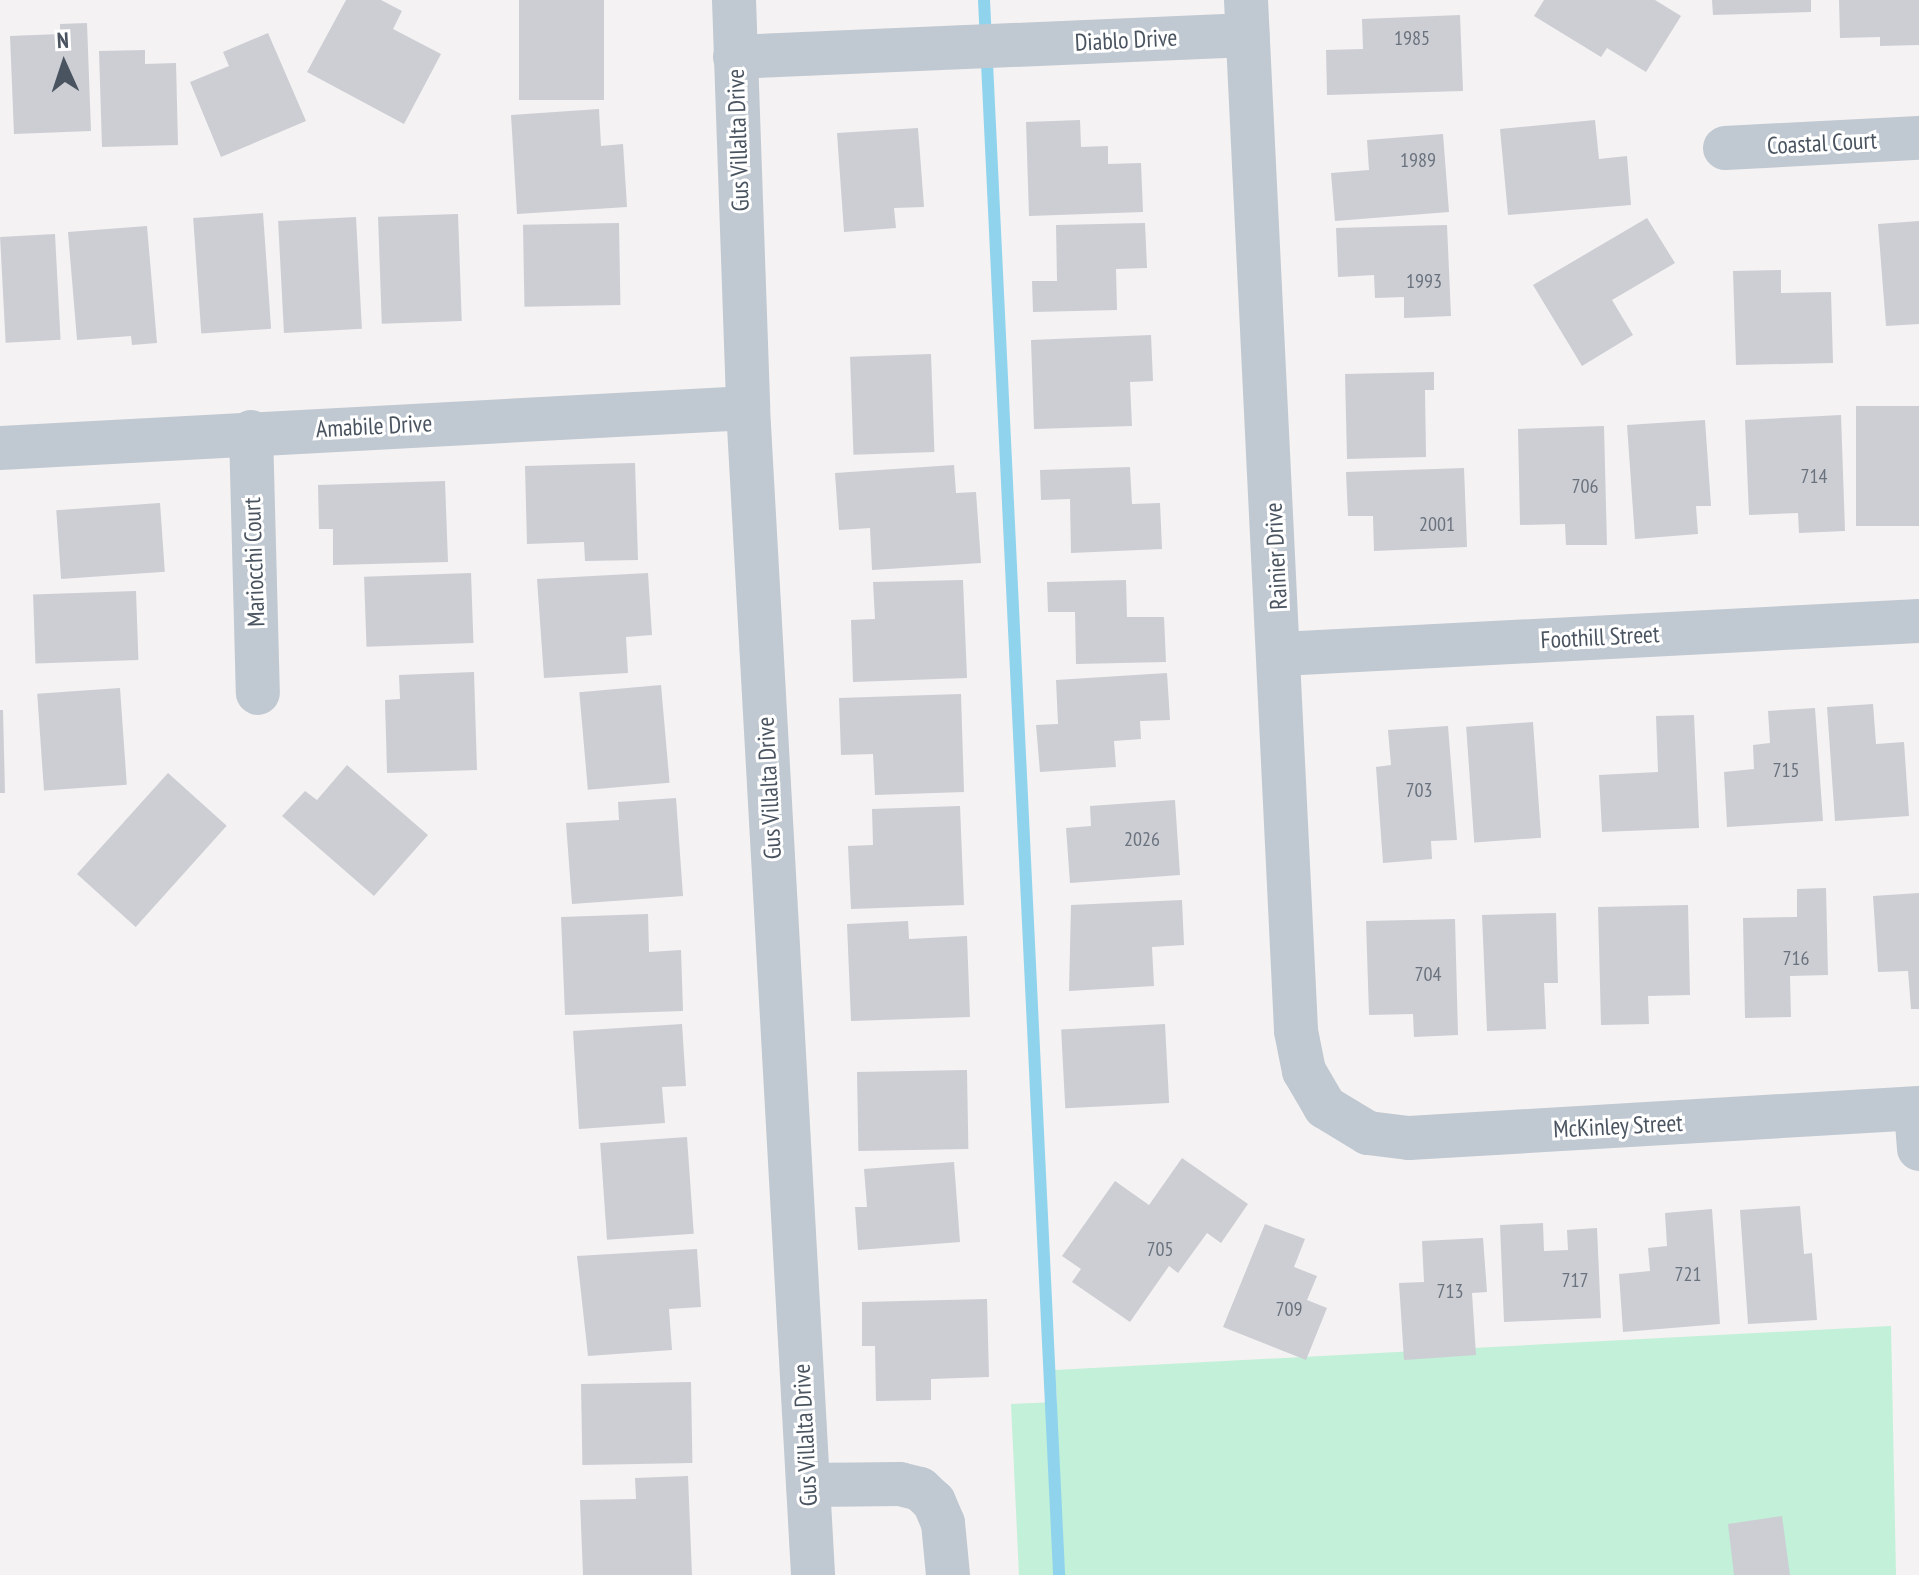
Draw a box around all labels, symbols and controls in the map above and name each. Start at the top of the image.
street label: Diablo Drive [1074,23,1178,57]
north arrow [24,24,104,104]
text: N [56,26,69,54]
house number: 1985 [1394,26,1430,50]
street label: Gus Villalta Drive [721,68,755,212]
street label: Coastal Court [1766,126,1878,160]
house number: 1989 [1400,148,1436,172]
house number: 1993 [1406,269,1442,293]
street label: Amabile Drive [315,409,433,443]
house number: 714 [1801,464,1827,488]
house number: 706 [1572,474,1598,498]
street label: Mariocchi Court [237,497,271,627]
street label: Rainier Drive [1259,502,1293,610]
house number: 2001 [1419,512,1455,536]
street label: Foothill Street [1540,620,1660,654]
street label: Gus Villalta Drive [751,716,787,860]
house number: 715 [1773,758,1799,782]
house number: 703 [1406,778,1432,802]
house number: 2026 [1124,827,1160,851]
house number: 716 [1783,946,1809,970]
house number: 704 [1415,962,1441,986]
street label: McKinley Street [1552,1108,1684,1144]
house number: 705 [1147,1237,1173,1261]
house number: 721 [1675,1262,1701,1286]
house number: 717 [1562,1268,1588,1292]
house number: 713 [1437,1279,1463,1303]
house number: 709 [1276,1297,1302,1321]
street label: Gus Villalta Drive [787,1363,823,1507]

